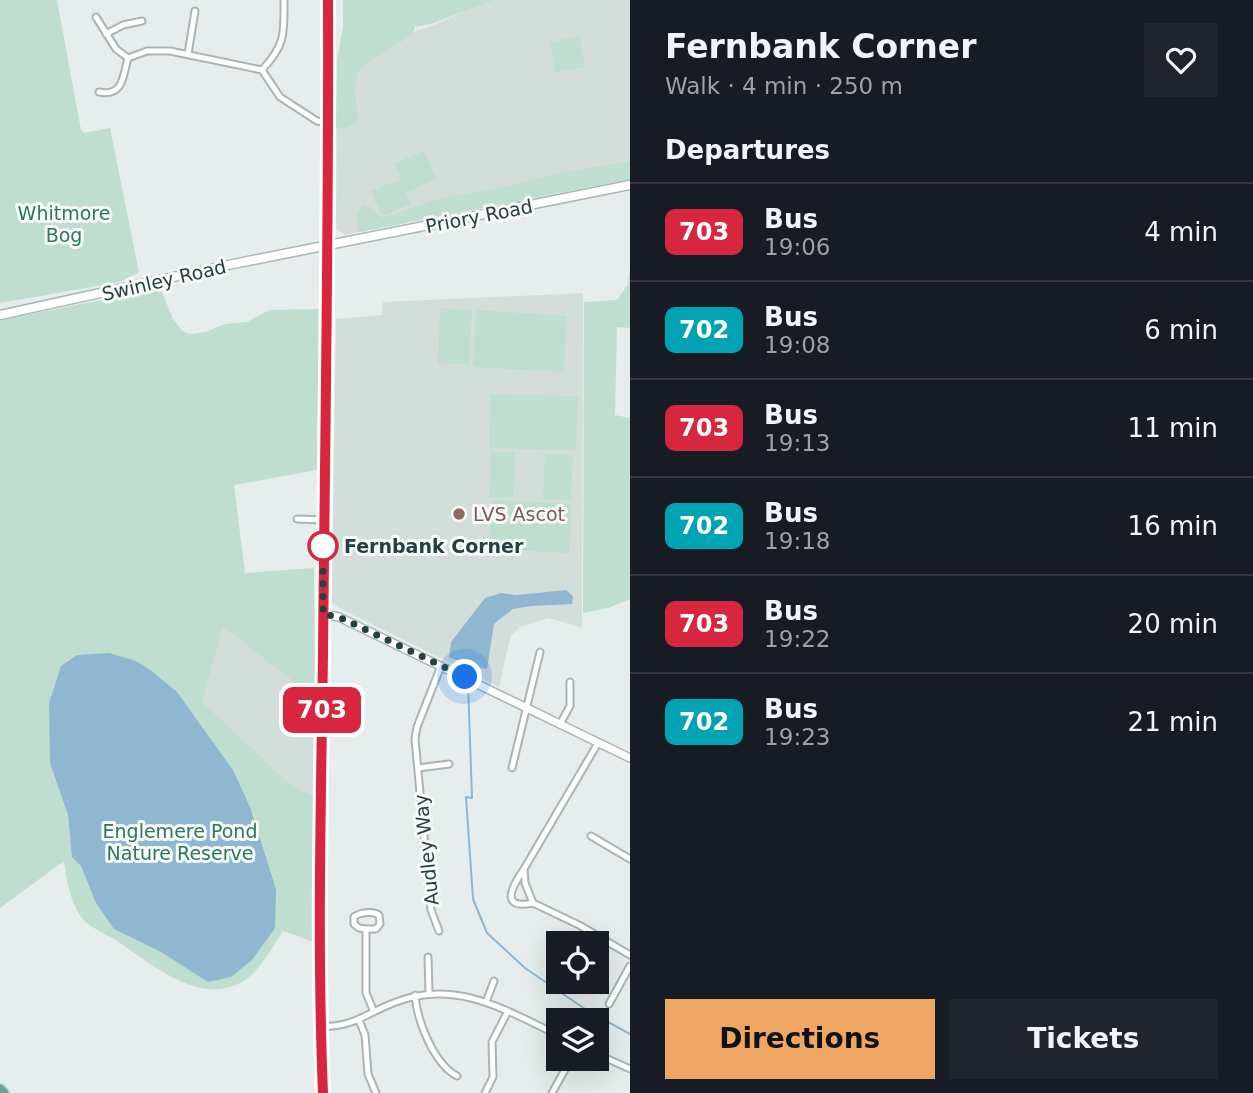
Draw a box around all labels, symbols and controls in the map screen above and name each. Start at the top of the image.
button: heart [1144,23,1218,97]
text: Fernbank Corner [665,27,977,66]
text: Walk · 4 min · 250 m [665,73,903,99]
text: Departures [665,135,830,165]
street label: Priory Road [424,195,534,237]
park label: Whitmore Bog [18,202,110,246]
text: Bus [764,204,818,234]
text: 4 min [1144,217,1218,247]
text: 703 [679,218,729,246]
text: 19:06 [764,234,830,260]
street label: Swinley Road [100,255,228,305]
text: Bus [764,302,818,332]
text: 6 min [1144,315,1218,345]
text: 702 [679,316,729,344]
text: 19:08 [764,332,830,358]
text: Bus [764,400,818,430]
text: 11 min [1128,413,1218,443]
text: 703 [679,414,729,442]
text: 19:13 [764,430,830,456]
text: Bus [764,498,818,528]
place label: LVS Ascot [473,503,565,525]
marker: LVS Ascot [451,506,467,522]
text: 16 min [1128,511,1218,541]
text: 702 [679,512,729,540]
text: 19:18 [764,528,830,554]
marker: Fernbank Corner [308,531,338,561]
place label: Fernbank Corner [344,535,524,557]
text: Bus [764,596,818,626]
text: 20 min [1128,609,1218,639]
text: 703 [679,610,729,638]
text: 19:22 [764,626,830,652]
your location [447,659,482,694]
line badge: 703 [282,687,362,733]
text: Bus [764,694,818,724]
text: 703 [297,696,347,724]
text: 21 min [1128,707,1218,737]
text: 702 [679,708,729,736]
text: 19:23 [764,724,830,750]
street label: Audley Way [409,793,443,907]
park label: Englemere Pond Nature Reserve [103,820,257,864]
map controls [546,931,609,1071]
button: locate [546,931,609,994]
button: Directions [665,999,935,1079]
button: Tickets [949,999,1218,1079]
button: layers [546,1008,609,1071]

